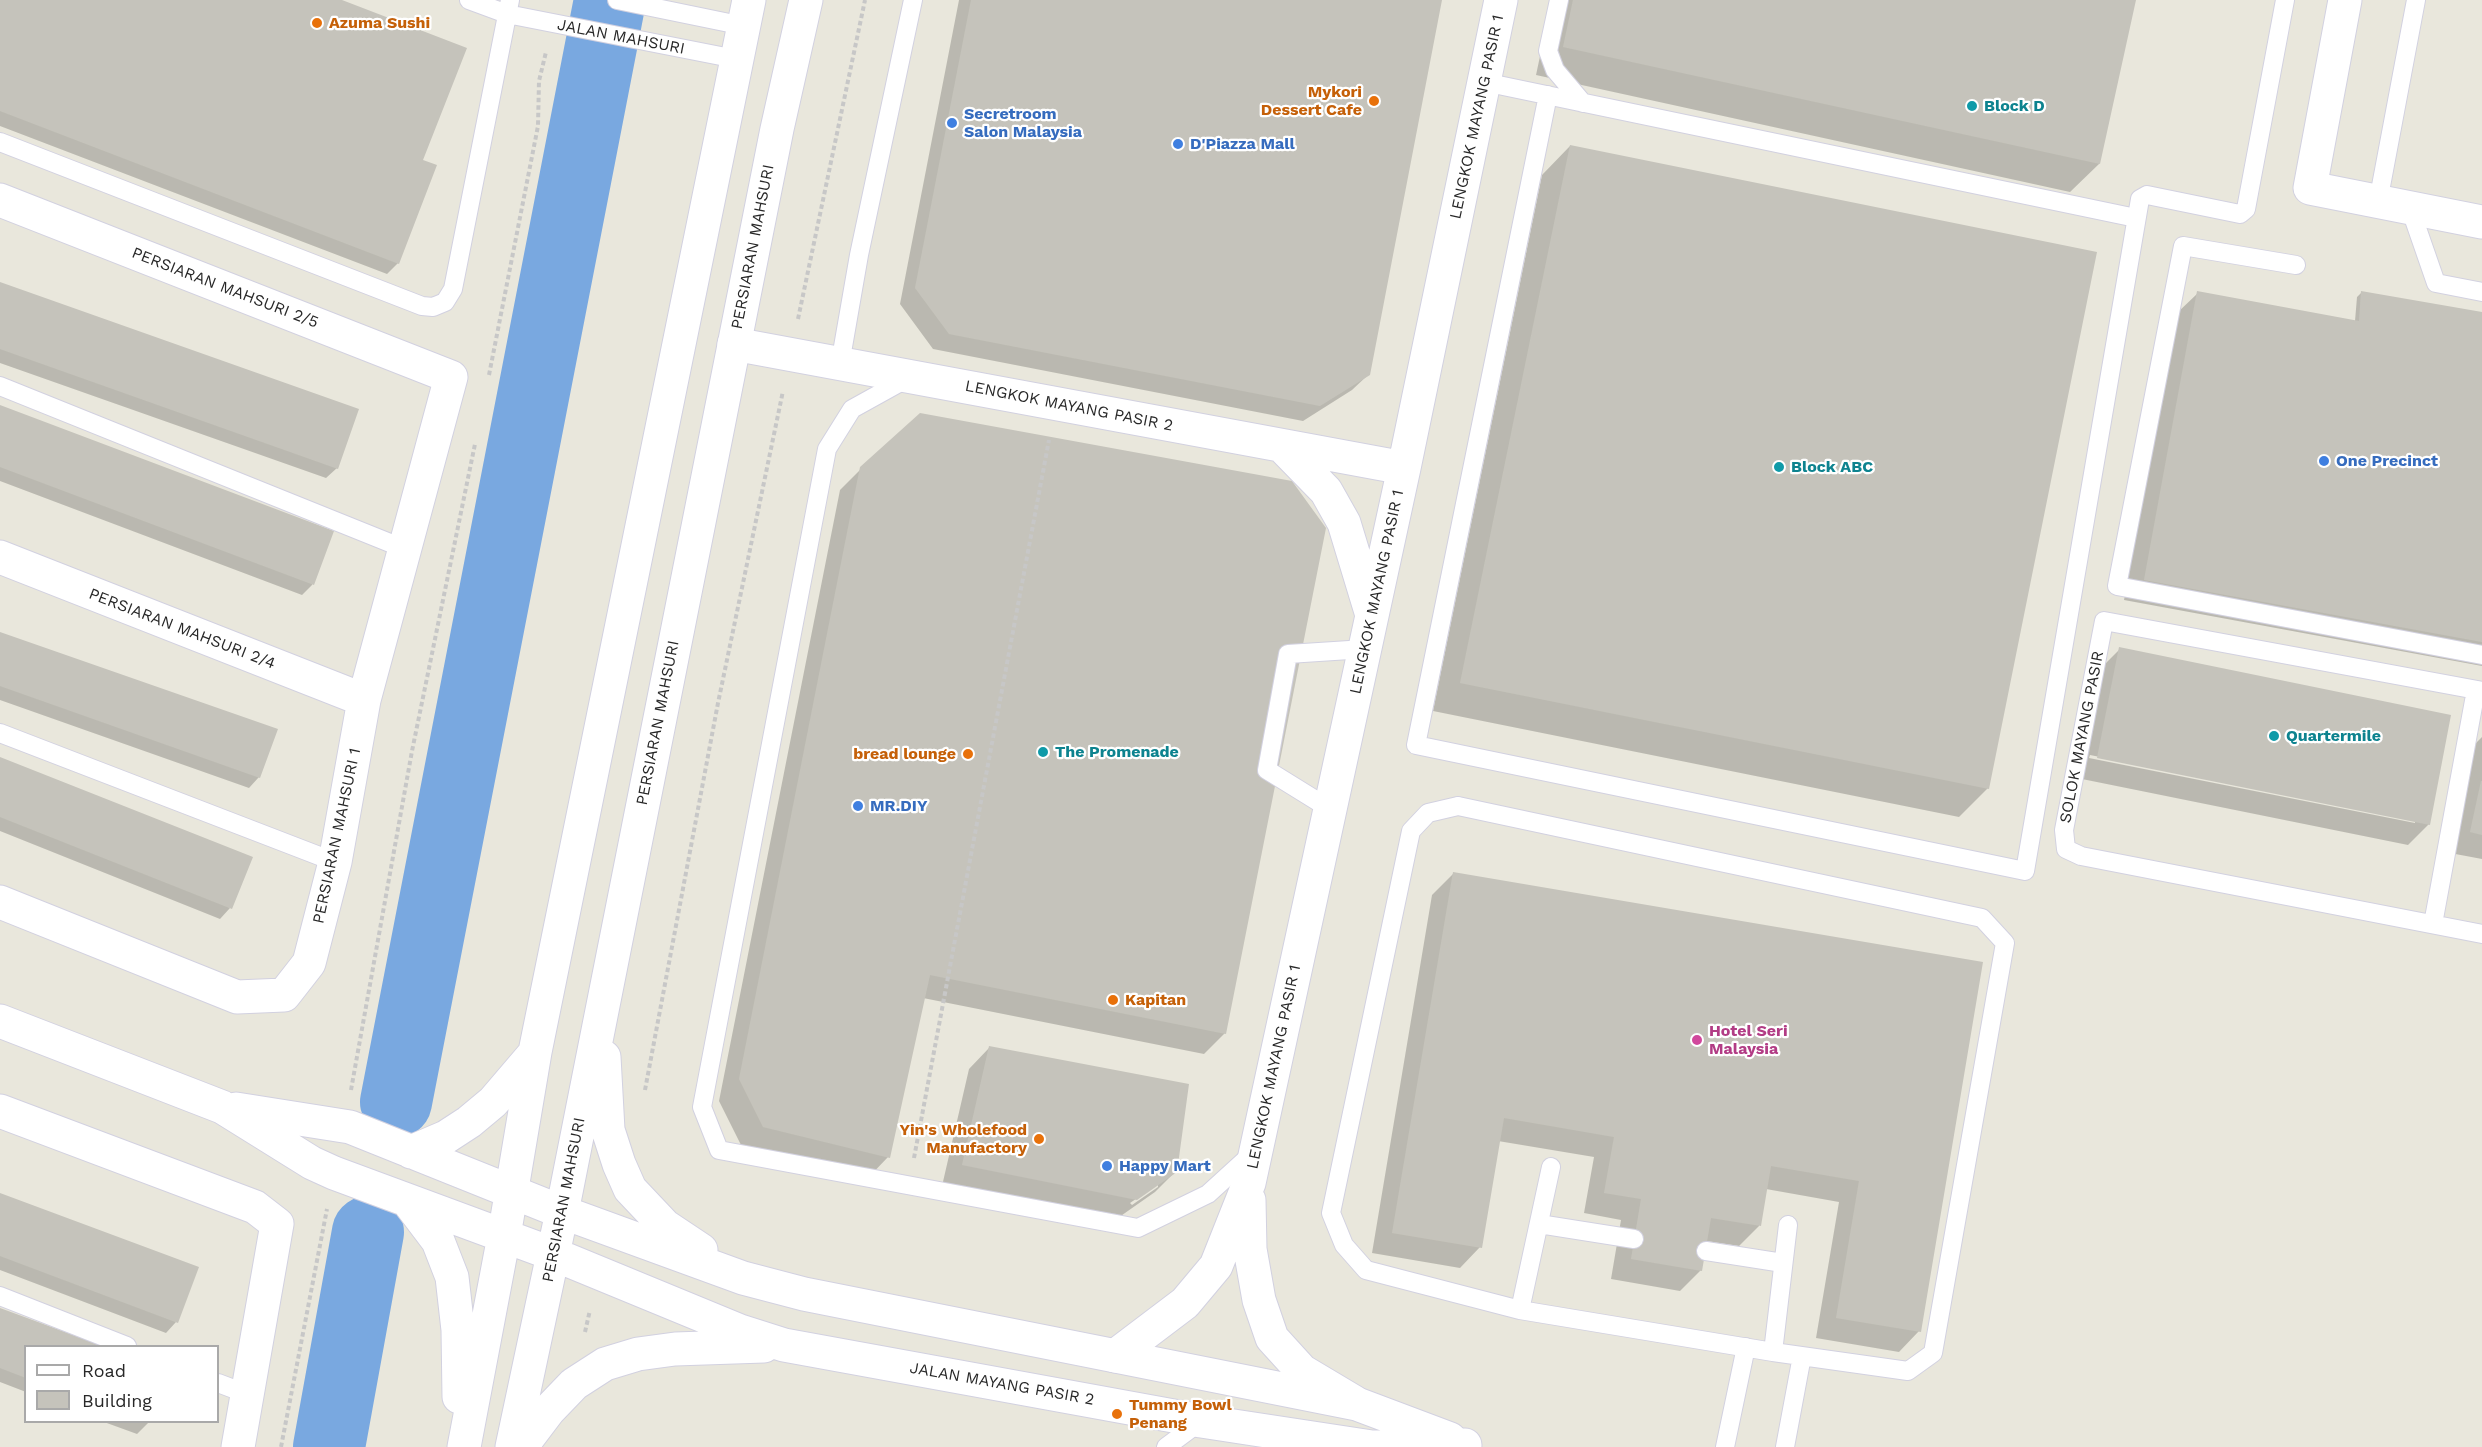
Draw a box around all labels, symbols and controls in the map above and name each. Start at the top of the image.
place label: Azuma Sushi [329,13,430,33]
street label: LENGKOK MAYANG PASIR 1 [1446,13,1508,221]
street label: JALAN MAHSURI [556,15,686,59]
marker: Azuma Sushi [310,16,324,30]
place label: Mykori Dessert Cafe [1261,82,1362,120]
marker: Mykori Dessert Cafe [1367,94,1381,108]
place label: Block D [1984,96,2045,116]
marker: Block D [1965,99,1979,113]
place label: Secretroom Salon Malaysia [964,104,1082,142]
marker: Secretroom Salon Malaysia [945,116,959,130]
place label: D'Piazza Mall [1190,134,1295,154]
marker: D'Piazza Mall [1171,137,1185,151]
street label: PERSIARAN MAHSURI [728,163,778,331]
street label: PERSIARAN MAHSURI 2/5 [129,243,321,333]
street label: LENGKOK MAYANG PASIR 2 [963,376,1175,436]
place label: One Precinct [2336,451,2438,471]
marker: One Precinct [2317,454,2331,468]
place label: Block ABC [1791,457,1873,477]
marker: Block ABC [1772,460,1786,474]
street label: LENGKOK MAYANG PASIR 1 [1346,488,1408,696]
street label: PERSIARAN MAHSURI 2/4 [86,584,278,674]
street label: PERSIARAN MAHSURI [633,639,683,807]
street label: SOLOK MAYANG PASIR [2056,649,2108,825]
place label: Quartermile [2286,726,2381,746]
marker: Quartermile [2267,729,2281,743]
place label: The Promenade [1055,742,1179,762]
place label: bread lounge [853,744,956,764]
marker: The Promenade [1036,745,1050,759]
street label: PERSIARAN MAHSURI 1 [309,746,365,926]
marker: bread lounge [961,747,975,761]
place label: MR.DIY [870,796,927,816]
marker: MR.DIY [851,799,865,813]
street label: LENGKOK MAYANG PASIR 1 [1243,963,1305,1171]
place label: Kapitan [1125,990,1186,1010]
marker: Kapitan [1106,993,1120,1007]
place label: Hotel Seri Malaysia [1709,1021,1788,1059]
marker: Hotel Seri Malaysia [1690,1033,1704,1047]
street label: PERSIARAN MAHSURI [539,1116,589,1284]
place label: Yin's Wholefood Manufactory [899,1120,1027,1158]
marker: Yin's Wholefood Manufactory [1032,1132,1046,1146]
place label: Happy Mart [1119,1156,1211,1176]
marker: Happy Mart [1100,1159,1114,1173]
legend [24,1345,219,1423]
street label: JALAN MAYANG PASIR 2 [908,1358,1096,1410]
text: Road [82,1360,126,1381]
text: Building [82,1390,152,1411]
place label: Tummy Bowl Penang [1129,1395,1232,1433]
marker: Tummy Bowl Penang [1110,1407,1124,1421]

